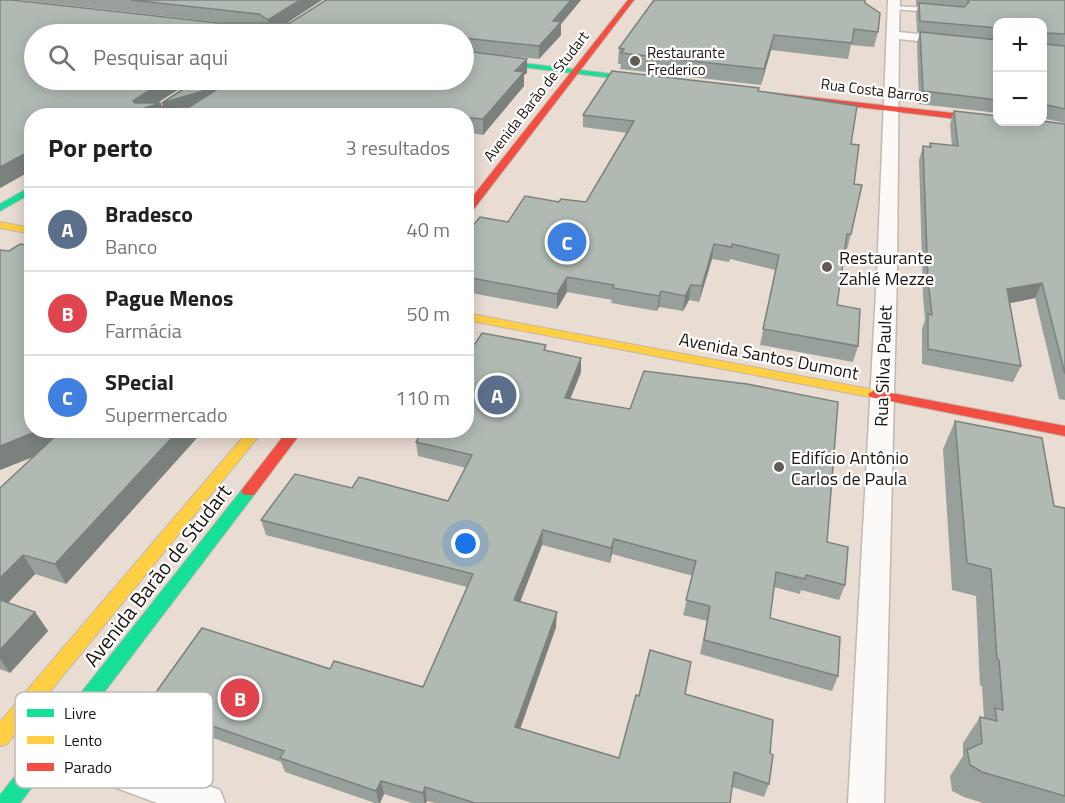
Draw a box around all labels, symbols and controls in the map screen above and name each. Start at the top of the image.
map controls [993,18,1047,126]
button: + [993,18,1047,72]
search box [24,24,474,90]
street label: Avenida Barão de Studart [478,25,595,166]
text: Pesquisar aqui [93,40,228,74]
icon: search [45,41,78,74]
place label: Restaurante Frederico [647,41,725,81]
marker: Restaurante Frederico [628,54,642,68]
street label: Rua Costa Barros [820,72,930,108]
button: − [993,72,1047,126]
text: Por perto [48,128,153,167]
text: 3 resultados [346,132,450,163]
text: Bradesco [105,197,193,231]
text: A [61,214,74,245]
text: 40 m [406,214,450,245]
pin: C [548,220,586,264]
text: Banco [105,231,157,262]
place label: Restaurante Zahlé Mezze [839,244,934,292]
marker: Restaurante Zahlé Mezze [820,260,834,274]
text: Pague Menos [105,281,233,315]
text: B [61,298,74,329]
text: 50 m [406,298,450,329]
street label: Rua Silva Paulet [867,304,899,427]
text: Farmácia [105,315,182,346]
street label: Avenida Santos Dumont [677,325,862,387]
text: SPecial [105,365,174,399]
pin: A [478,372,516,418]
text: C [62,382,73,413]
text: 110 m [395,382,450,413]
text: Supermercado [105,399,227,430]
place label: Edifício Antônio Carlos de Paula [791,444,909,492]
marker: Edifício Antônio Carlos de Paula [772,460,786,474]
street label: Avenida Barão de Studart [75,476,239,673]
your location [451,529,480,558]
pin: B [220,676,260,720]
legend [15,692,213,788]
text: Livre [64,701,96,725]
text: Lento [64,728,102,752]
text: Parado [64,755,112,779]

